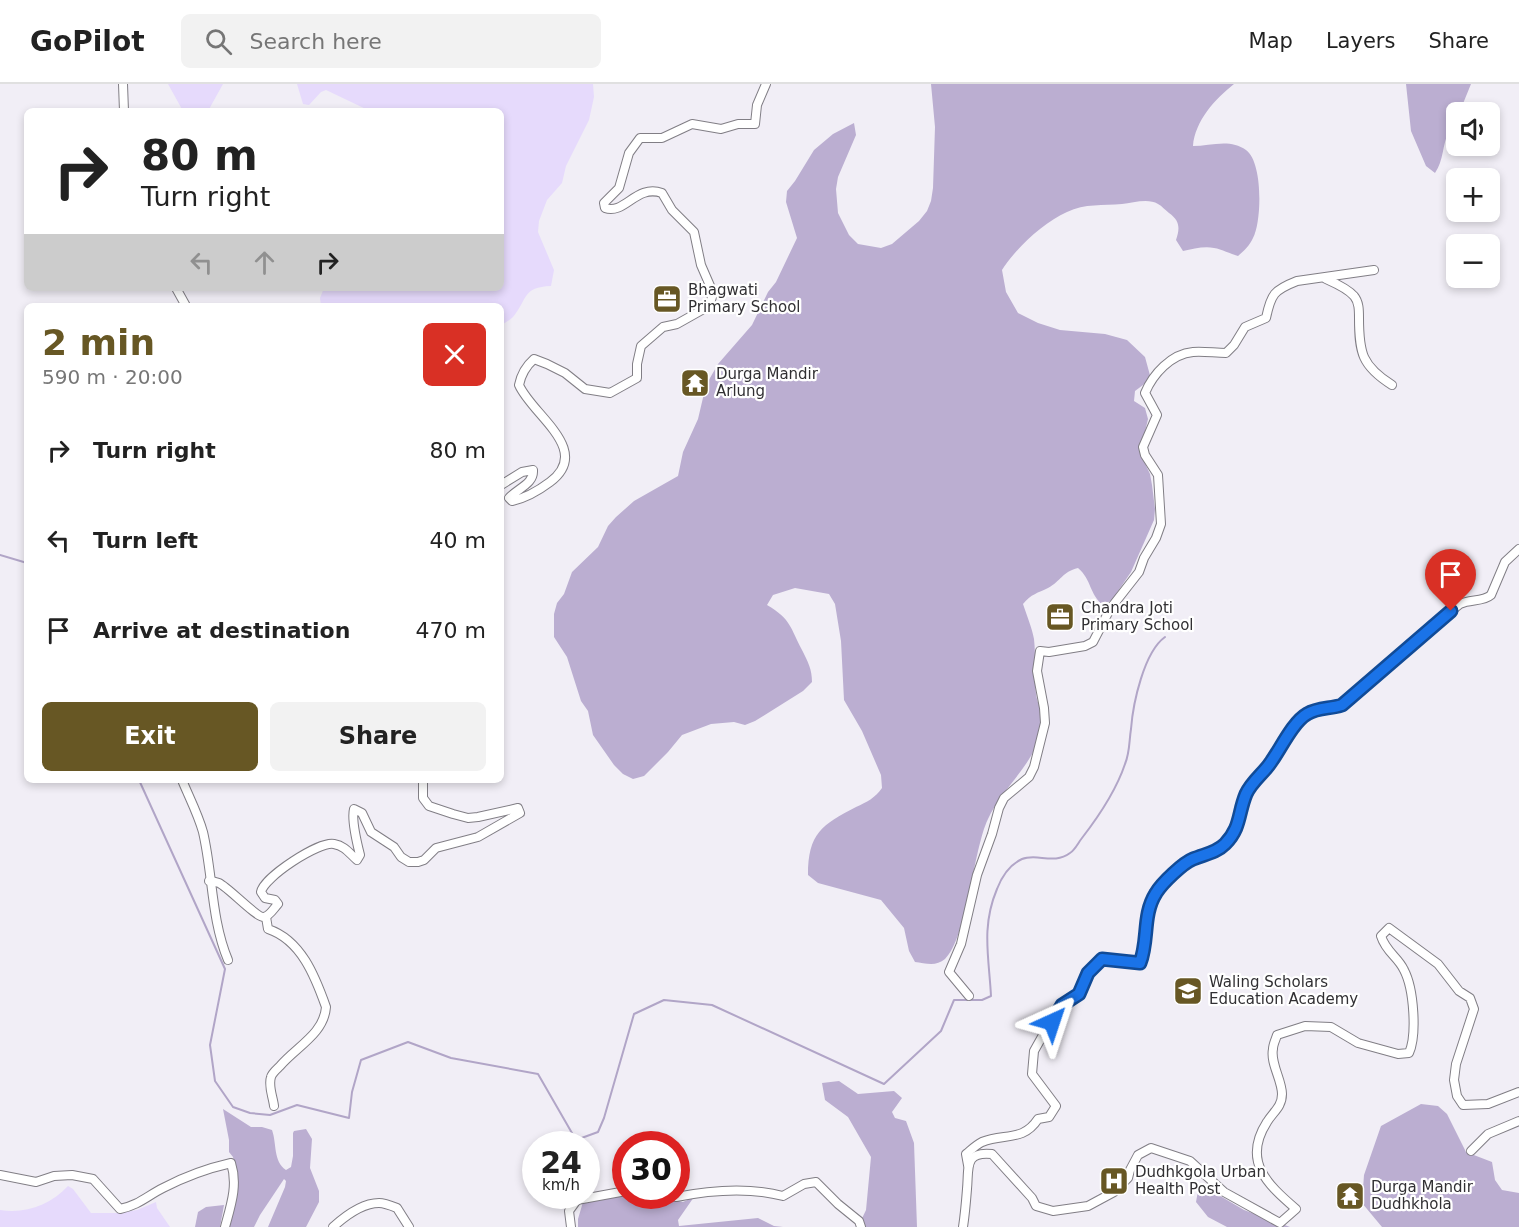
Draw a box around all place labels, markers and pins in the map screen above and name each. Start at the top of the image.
place label: Bhagwati Primary School [688,281,801,316]
office icon: Bhagwati Primary School [651,283,683,315]
place label: Durga Mandir Arlung [716,365,819,400]
temple icon: Durga Mandir Arlung [679,367,711,399]
pin [1425,549,1476,611]
place label: Chandra Joti Primary School [1081,599,1194,634]
office icon: Chandra Joti Primary School [1044,601,1076,633]
place label: Waling Scholars Education Academy [1209,973,1358,1008]
school or university icon: Waling Scholars Education Academy [1172,975,1204,1007]
place label: Dudhkgola Urban Health Post [1135,1163,1266,1198]
hospital icon: Dudhkgola Urban Health Post [1098,1165,1130,1197]
place label: Durga Mandir Dudhkhola [1371,1178,1474,1213]
temple icon: Durga Mandir Dudhkhola [1334,1180,1366,1212]

